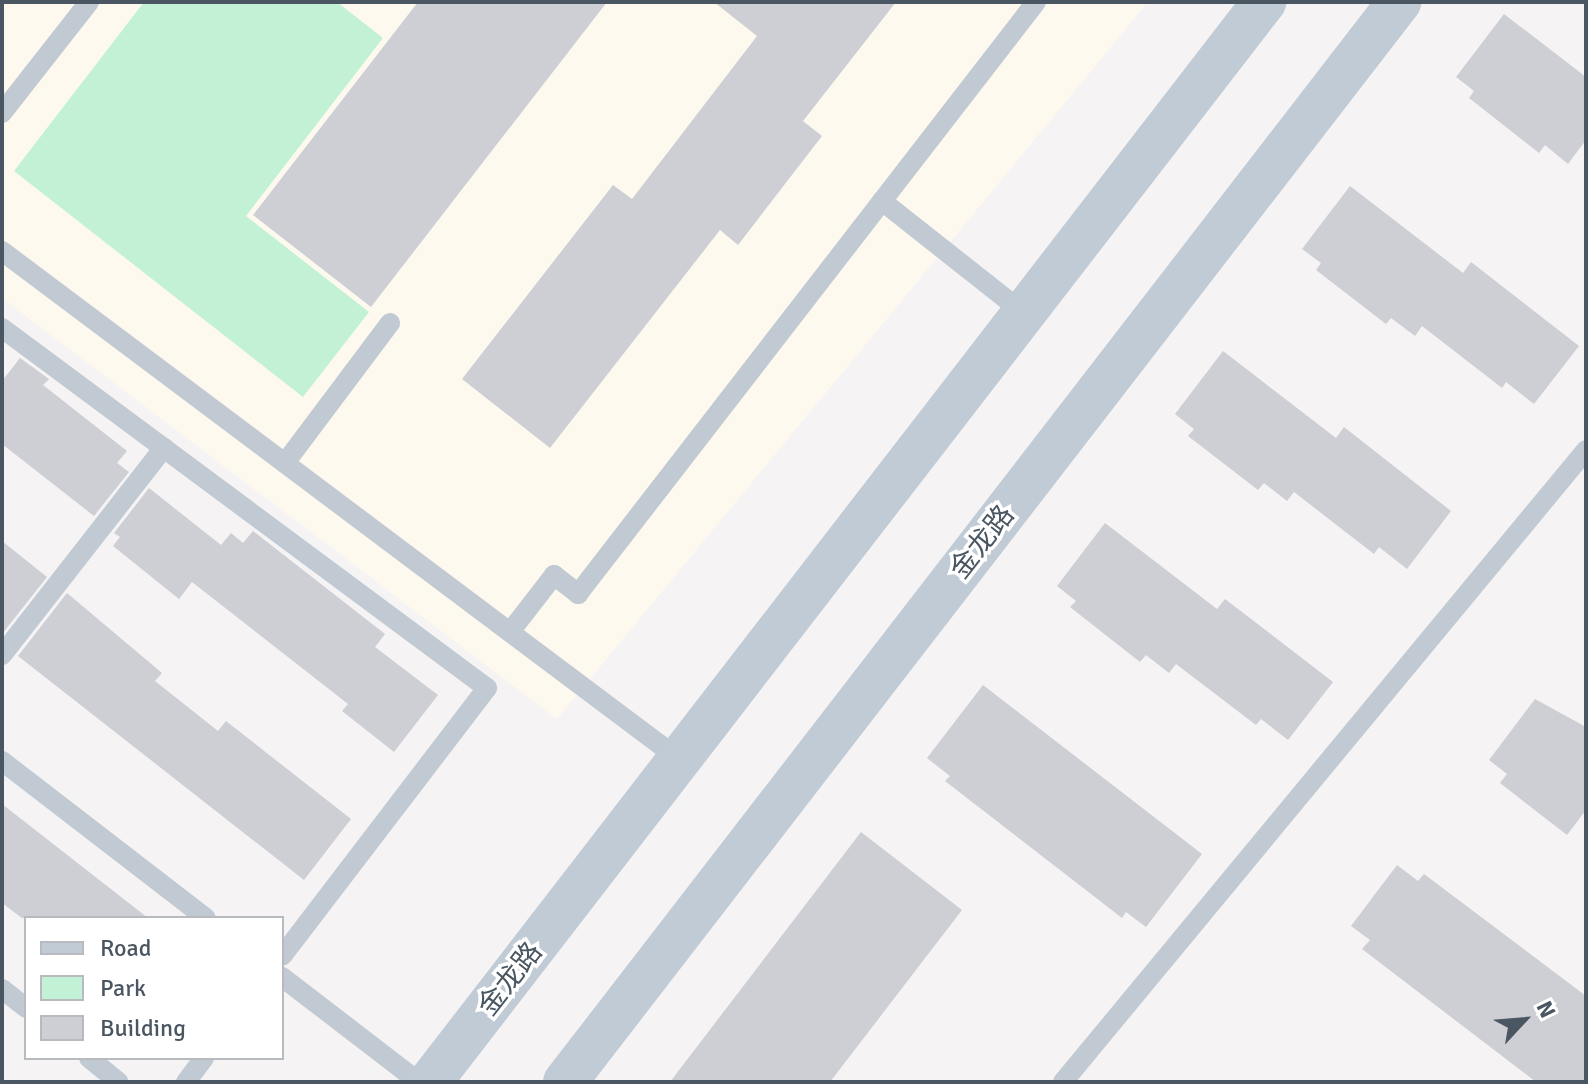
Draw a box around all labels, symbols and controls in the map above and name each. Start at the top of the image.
street label: 金龙路 [943,499,1021,585]
legend [24,916,284,1060]
text: Road [100,933,151,963]
street label: 金龙路 [471,936,549,1022]
text: Park [100,973,146,1003]
north arrow [1484,980,1564,1060]
text: N [1531,996,1562,1022]
text: Building [100,1013,186,1043]

